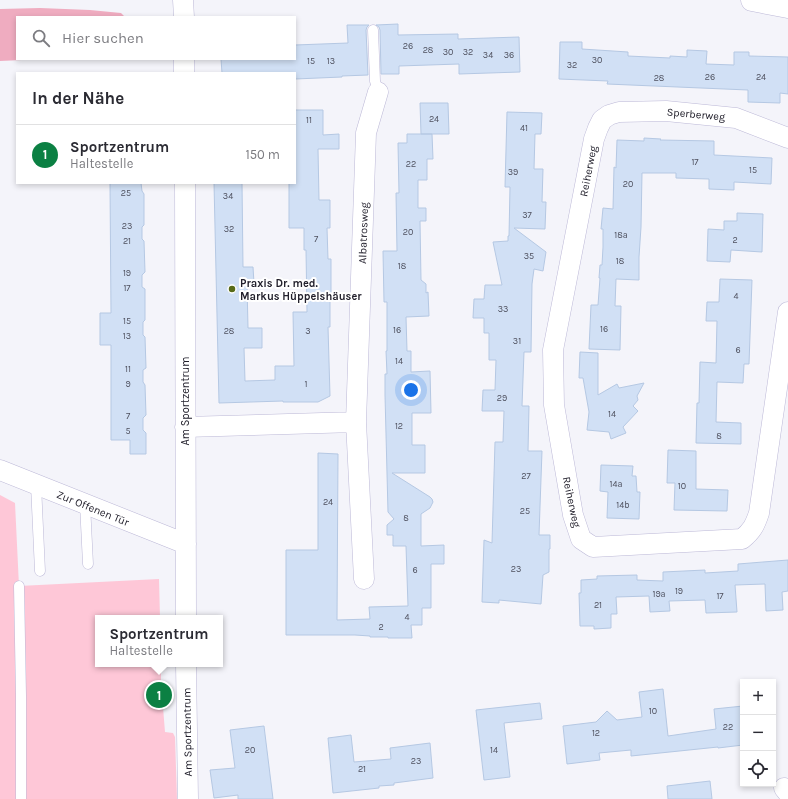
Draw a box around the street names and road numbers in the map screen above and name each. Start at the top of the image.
street label: Sperberweg [666,105,727,124]
street label: Reiherweg [577,144,600,198]
street label: Albatrosweg [356,201,371,264]
street label: Am Sportzentrum [179,357,192,446]
street label: Reiherweg [560,475,583,530]
street label: Zur Offenen Tür [55,488,131,529]
street label: Am Sportzentrum [180,687,195,777]

